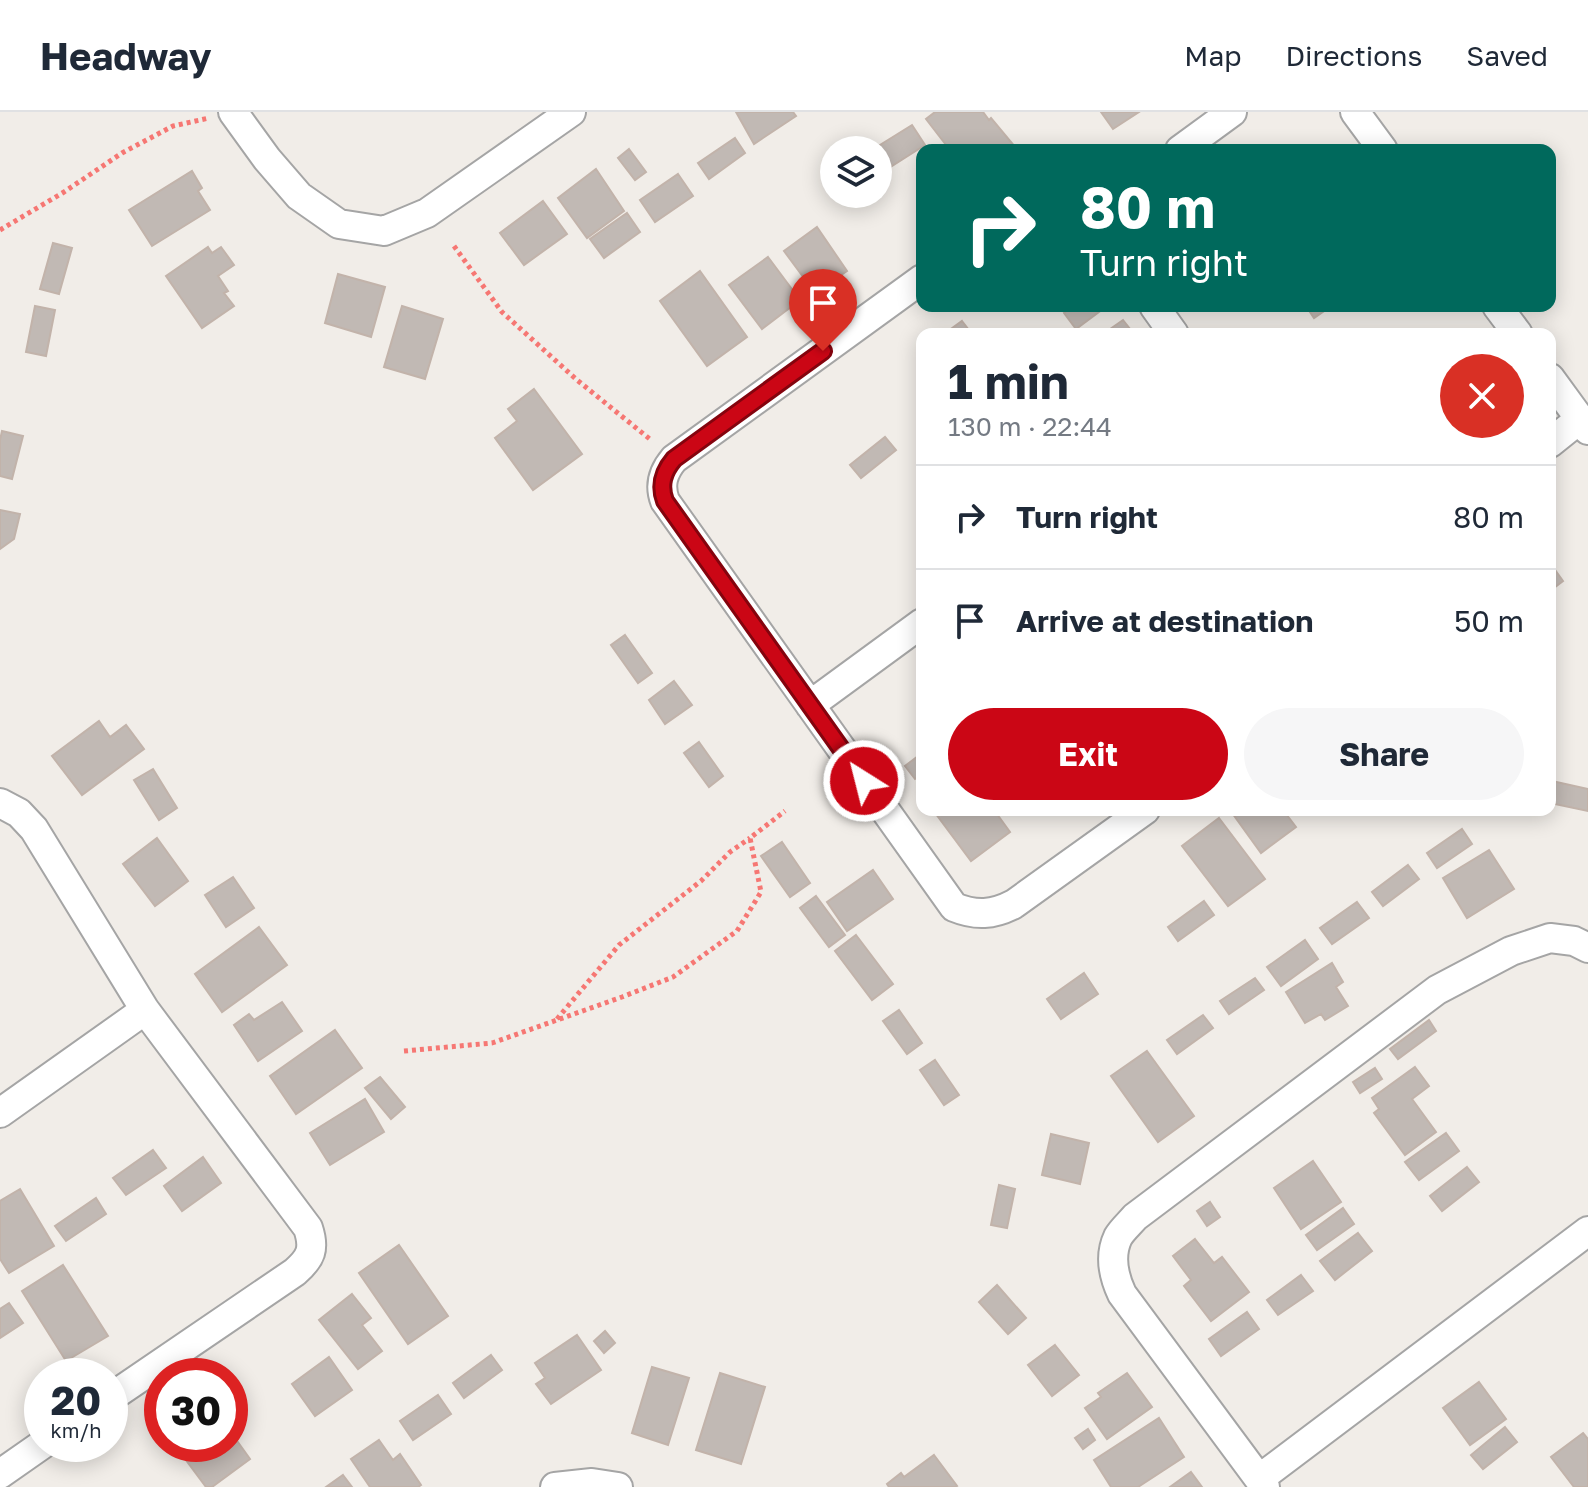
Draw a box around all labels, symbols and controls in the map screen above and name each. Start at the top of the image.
text: Headway [40,33,212,78]
text: Map [1184,39,1241,72]
text: Directions [1285,39,1422,72]
text: Saved [1466,39,1548,72]
map controls [820,136,892,208]
button: layers [820,136,892,208]
text: 80 m [1080,173,1215,240]
icon: right [948,176,1052,280]
text: Turn right [1080,241,1248,284]
pin [789,269,857,351]
icon: arrive [801,281,845,325]
text: 1 min [948,352,1069,410]
button: close [1440,354,1524,438]
text: 130 m · 22:44 [948,411,1112,442]
icon: right [948,495,992,539]
text: Turn right [1016,499,1158,535]
text: 80 m [1453,499,1524,535]
icon: arrive [948,599,992,643]
text: Arrive at destination [1016,603,1313,639]
text: 50 m [1454,603,1524,639]
button: Exit [948,708,1228,800]
button: Share [1244,708,1524,800]
position arrow [822,739,906,823]
speed limit sign: 30 [144,1358,248,1462]
text: 20 [51,1376,101,1424]
text: km/h [51,1418,101,1442]

